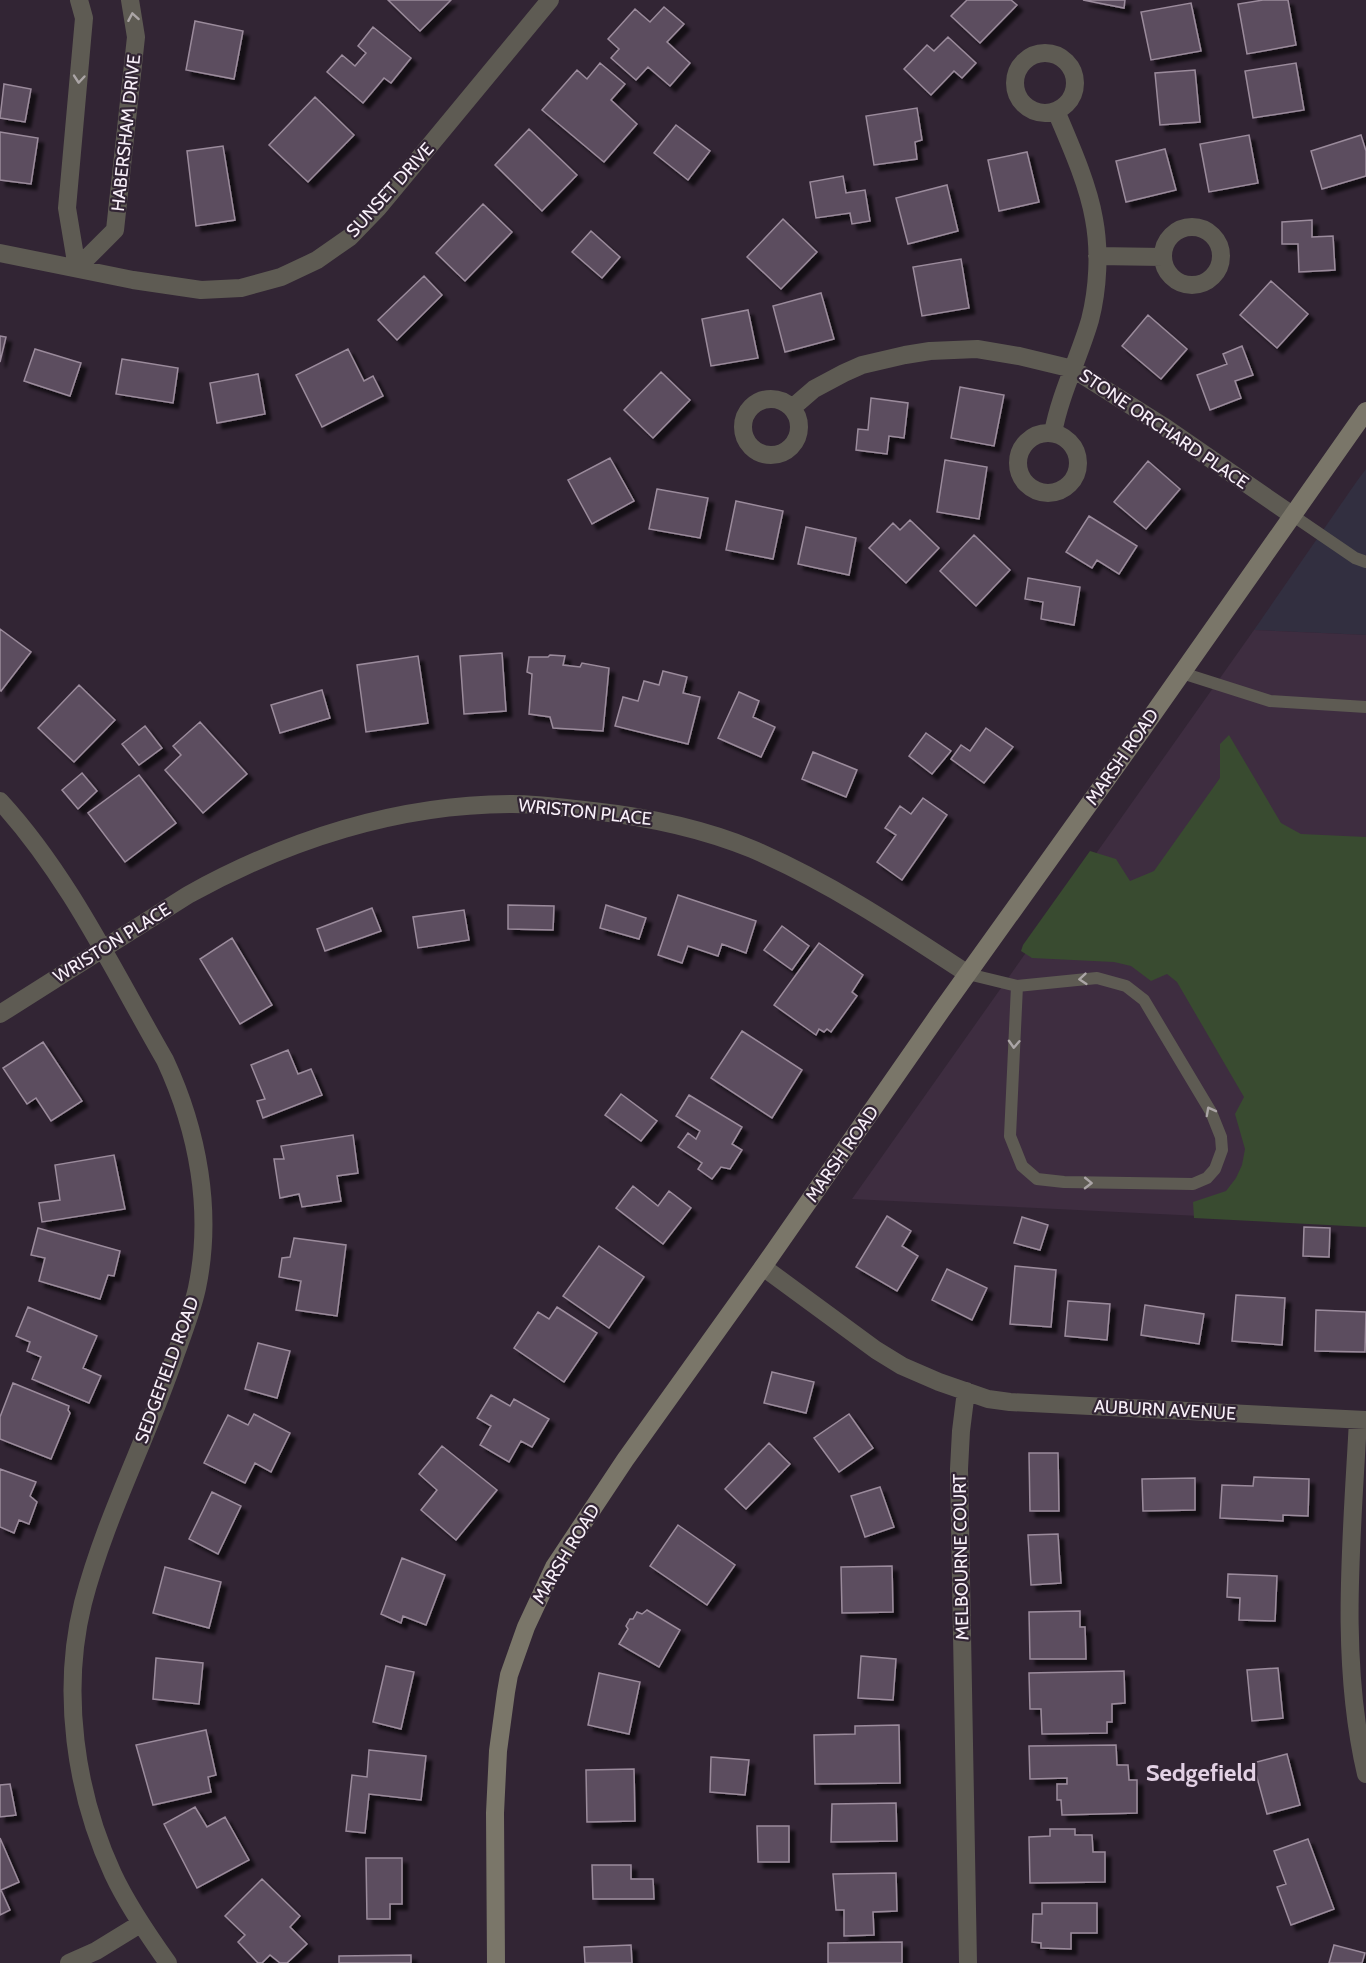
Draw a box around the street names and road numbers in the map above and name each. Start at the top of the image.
street label: HABERSHAM DRIVE [107,53,145,213]
street label: SUNSET DRIVE [342,138,438,242]
street label: STONE ORCHARD PLACE [1075,364,1253,494]
street label: MARSH ROAD [1081,705,1163,809]
street label: WRISTON PLACE [517,794,653,830]
street label: WRISTON PLACE [49,898,175,988]
street label: MARSH ROAD [801,1102,883,1206]
street label: SEDGEFIELD ROAD [130,1294,204,1446]
street label: AUBURN AVENUE [1094,1395,1237,1425]
street label: MELBOURNE COURT [949,1473,973,1641]
street label: MARSH ROAD [528,1500,604,1608]

